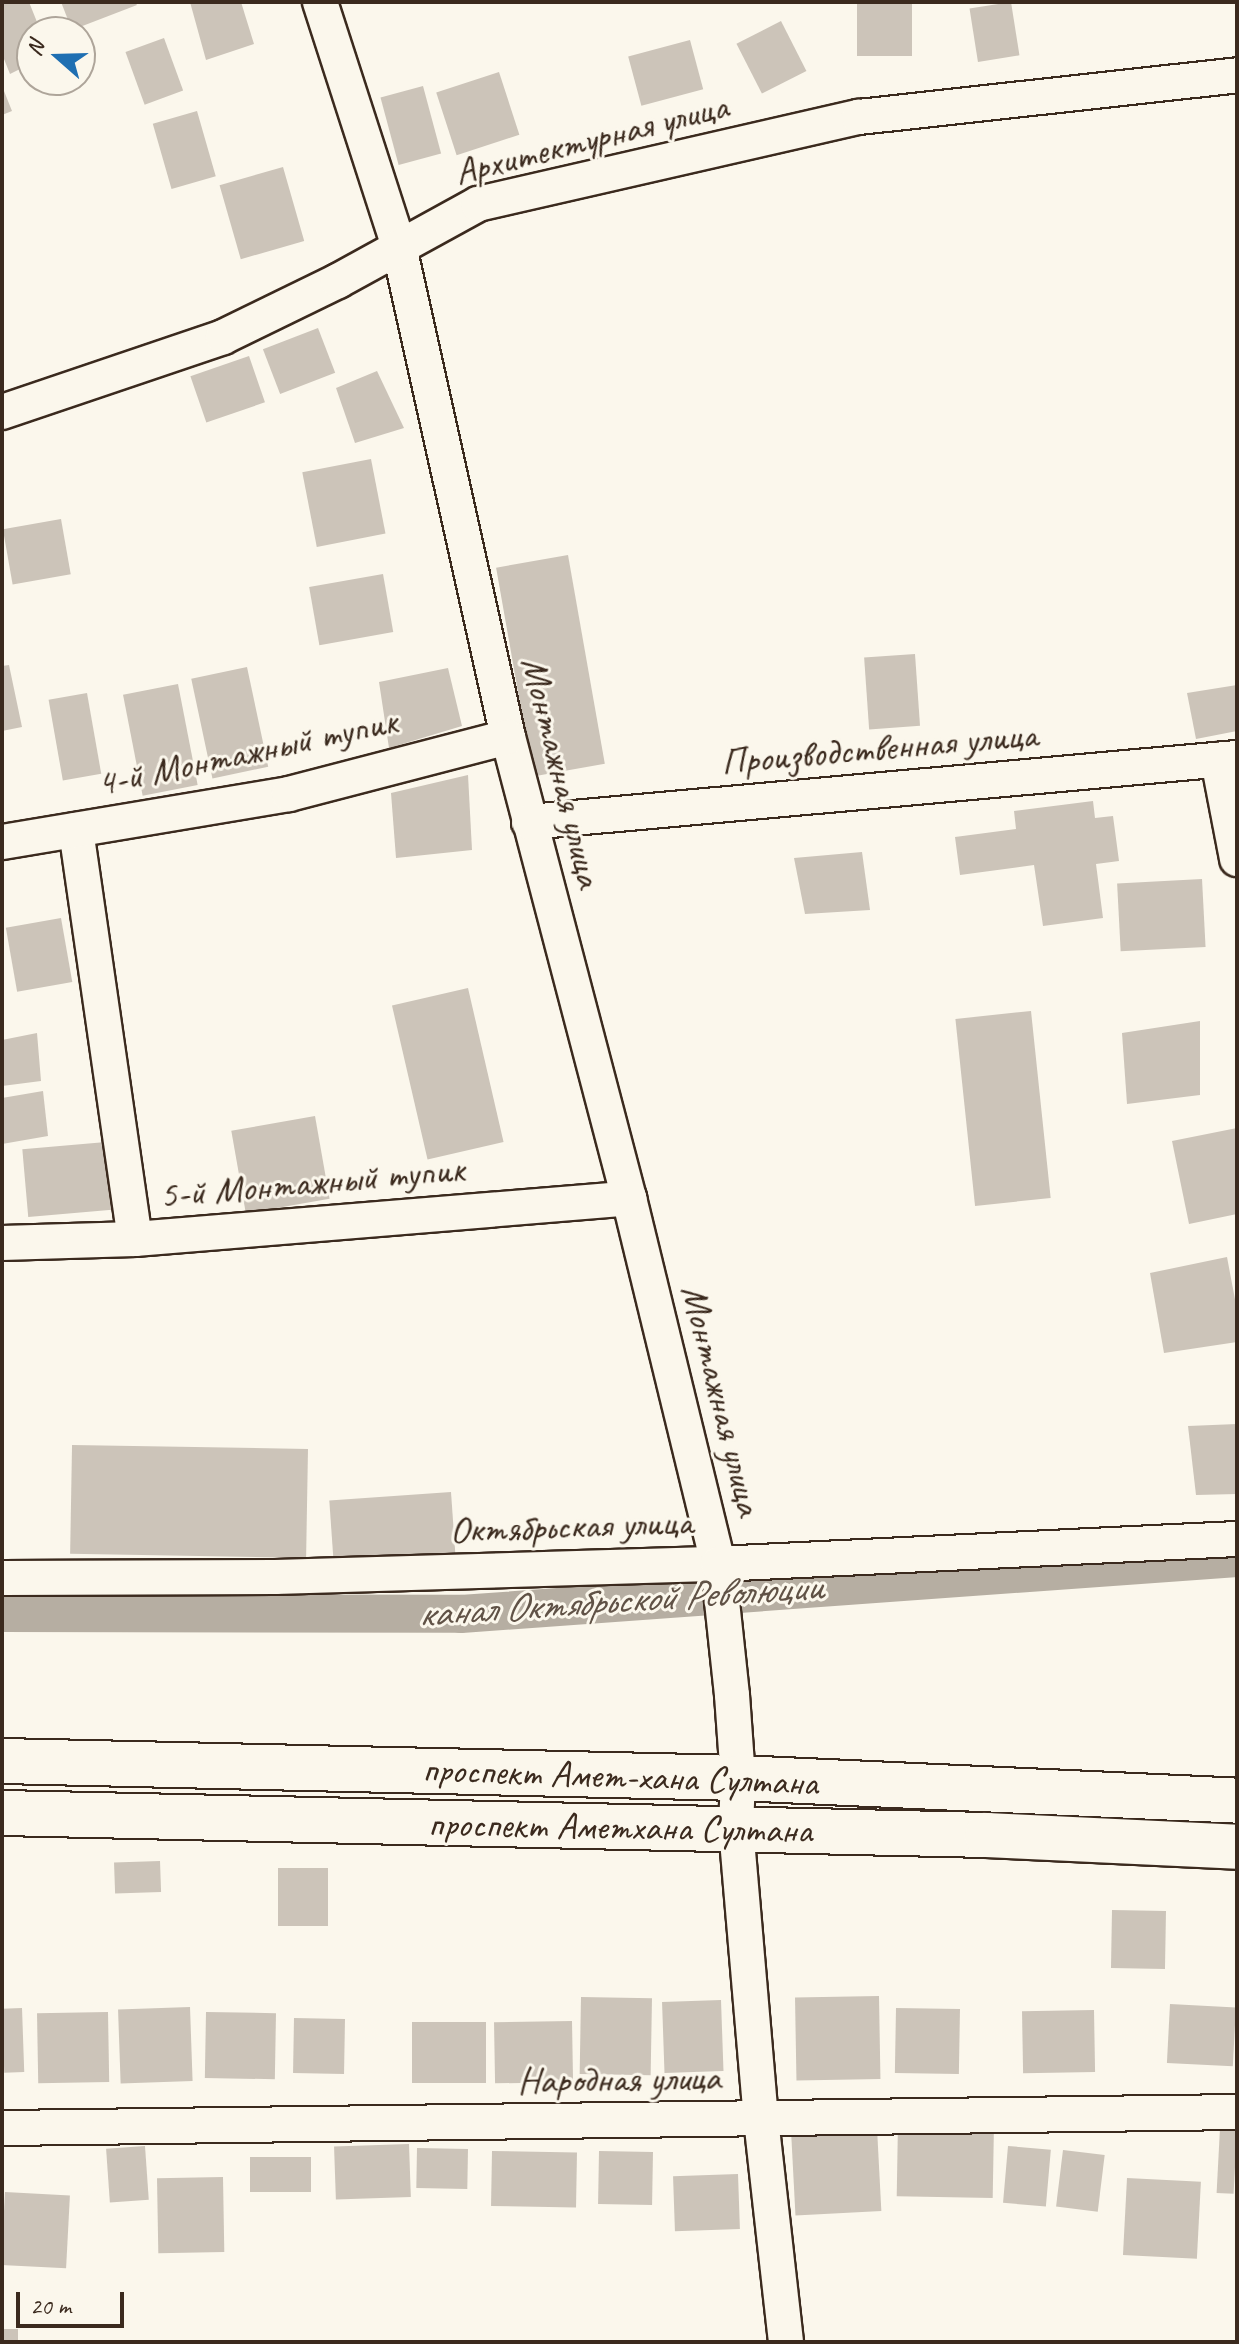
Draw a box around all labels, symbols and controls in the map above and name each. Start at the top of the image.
north arrow [16,16,96,96]
text: N [20,37,51,60]
street label: Архитектурная улица [448,83,734,195]
street label: Монтажная улица [511,650,613,894]
street label: 4-й Монтажный тупик [93,698,401,806]
street label: Производственная улица [719,711,1039,785]
street label: 5-й Монтажный тупик [158,1146,466,1218]
street label: Монтажная улица [671,1278,773,1522]
street label: Октябрьская улица [448,1499,694,1553]
water label: канал Октябрьской Революции [415,1562,825,1638]
street label: проспект Амет-хана Султана [420,1746,820,1806]
street label: проспект Аметхана Султана [427,1801,813,1853]
street label: Народная улица [516,2054,722,2104]
scale bar [20,2276,128,2326]
text: 20 m [30,2291,71,2321]

